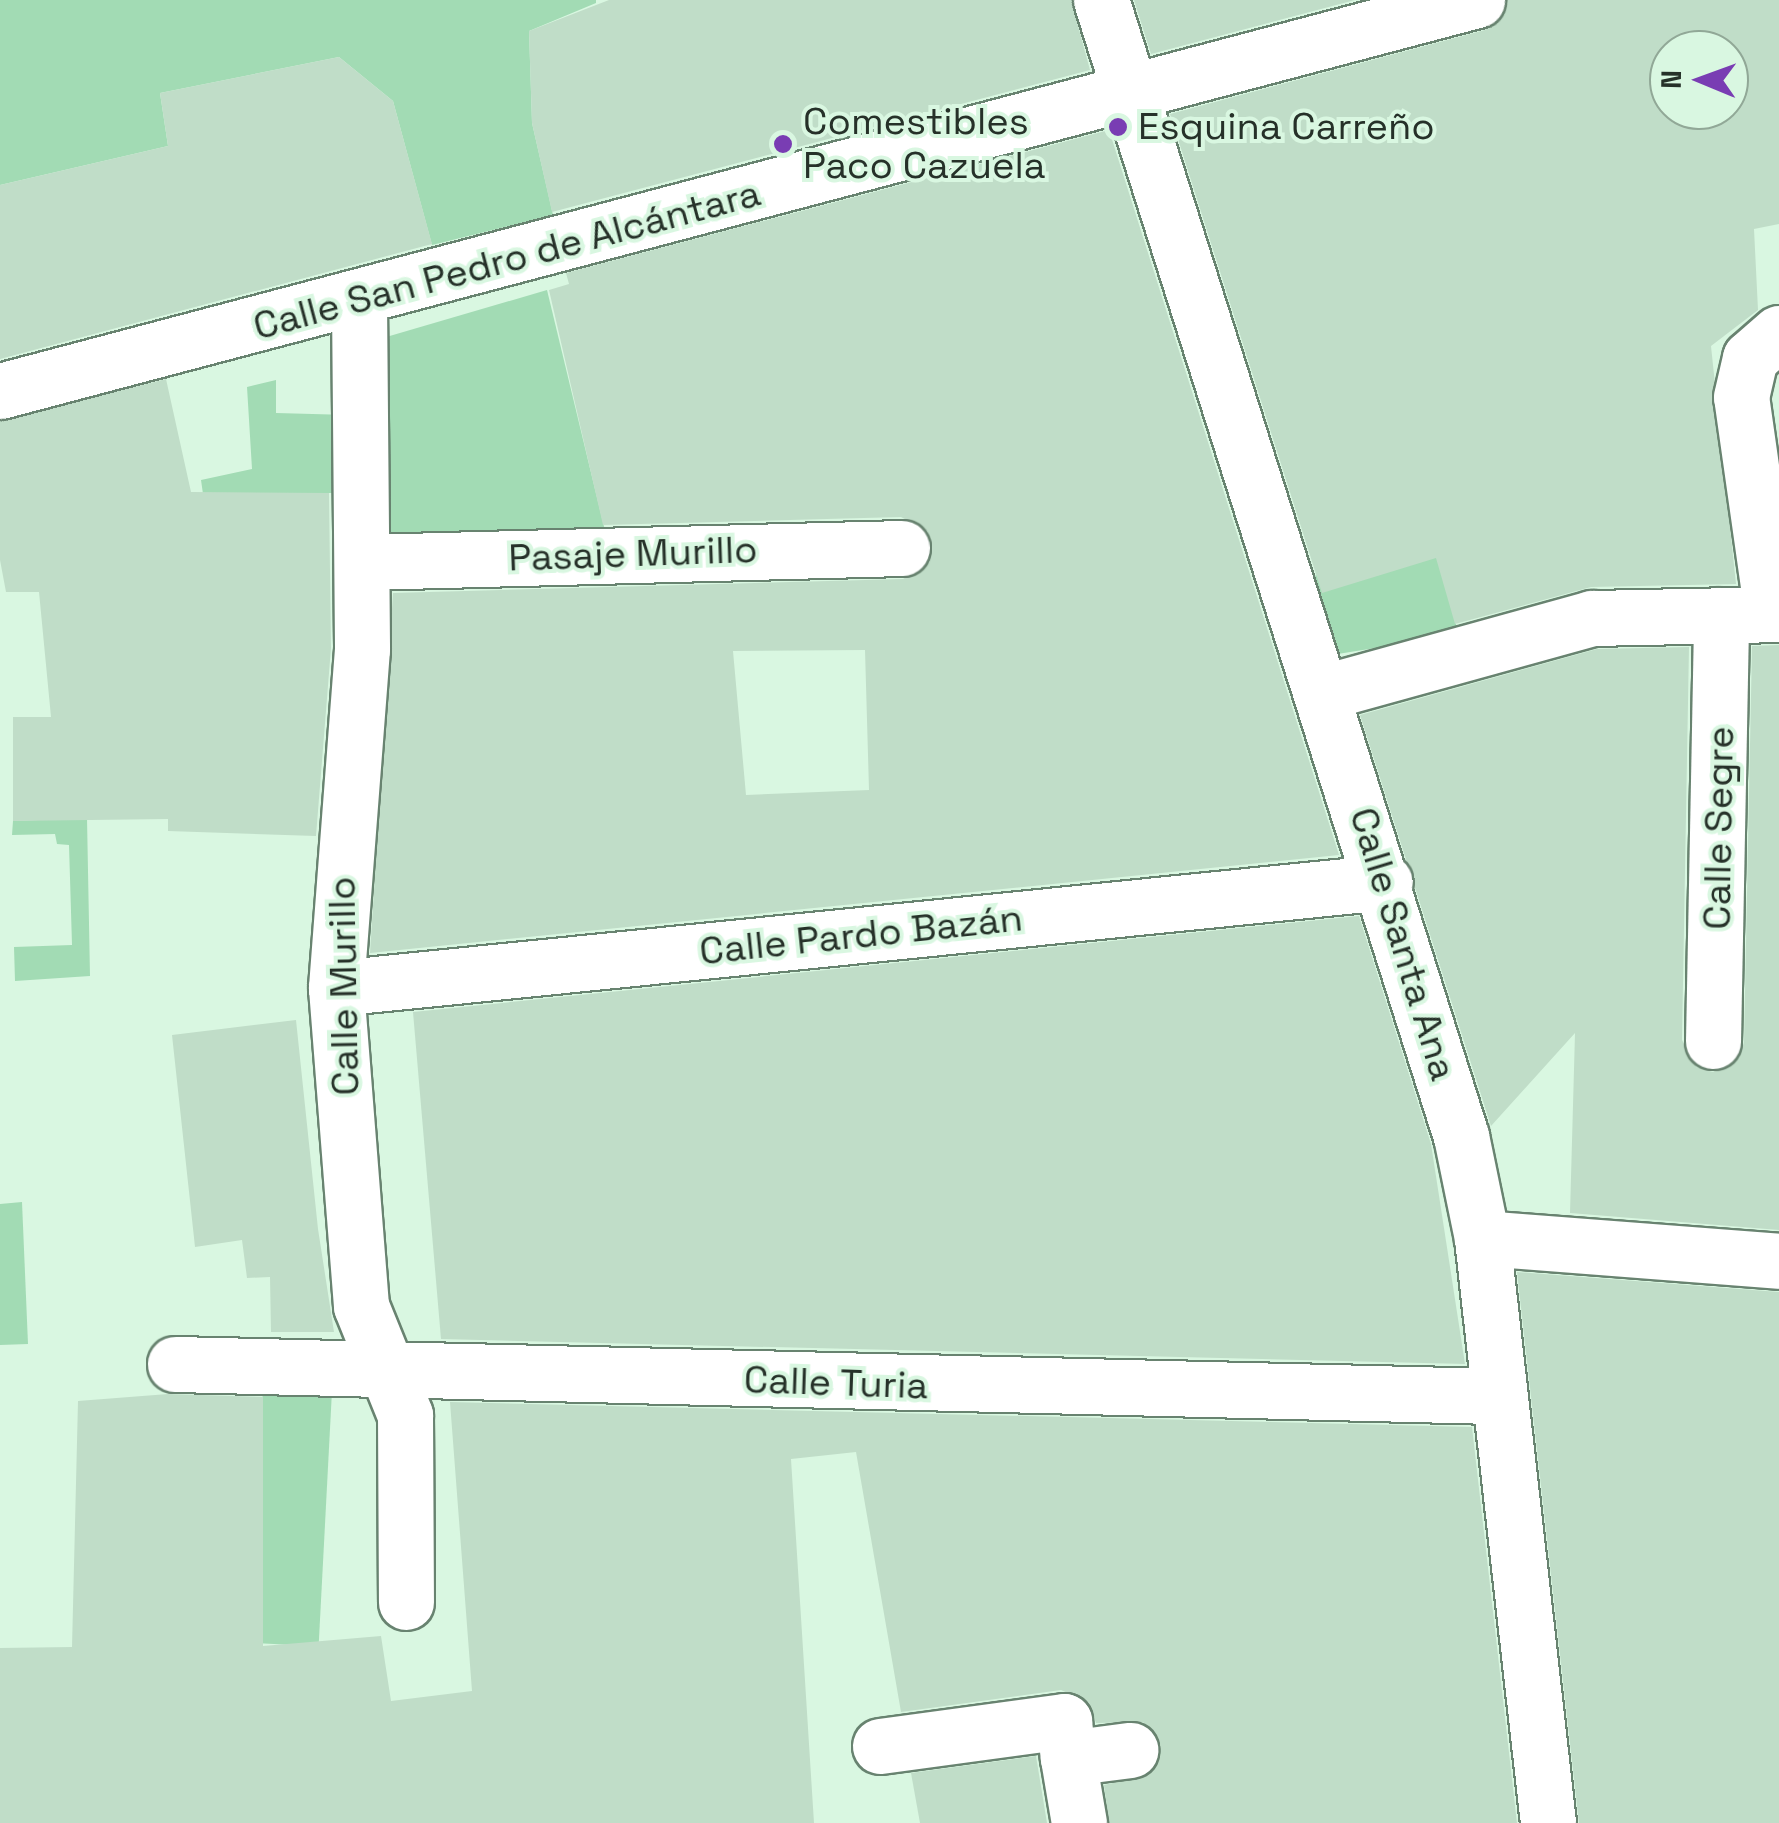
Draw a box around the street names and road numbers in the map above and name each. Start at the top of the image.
street label: Calle San Pedro de Alcántara [248,170,766,350]
street label: Pasaje Murillo [508,527,758,581]
street label: Calle Segre [1694,726,1744,930]
street label: Calle Santa Ana [1340,802,1466,1086]
street label: Calle Murillo [319,876,369,1096]
street label: Calle Pardo Bazán [697,895,1025,975]
street label: Calle Turia [743,1357,929,1409]

